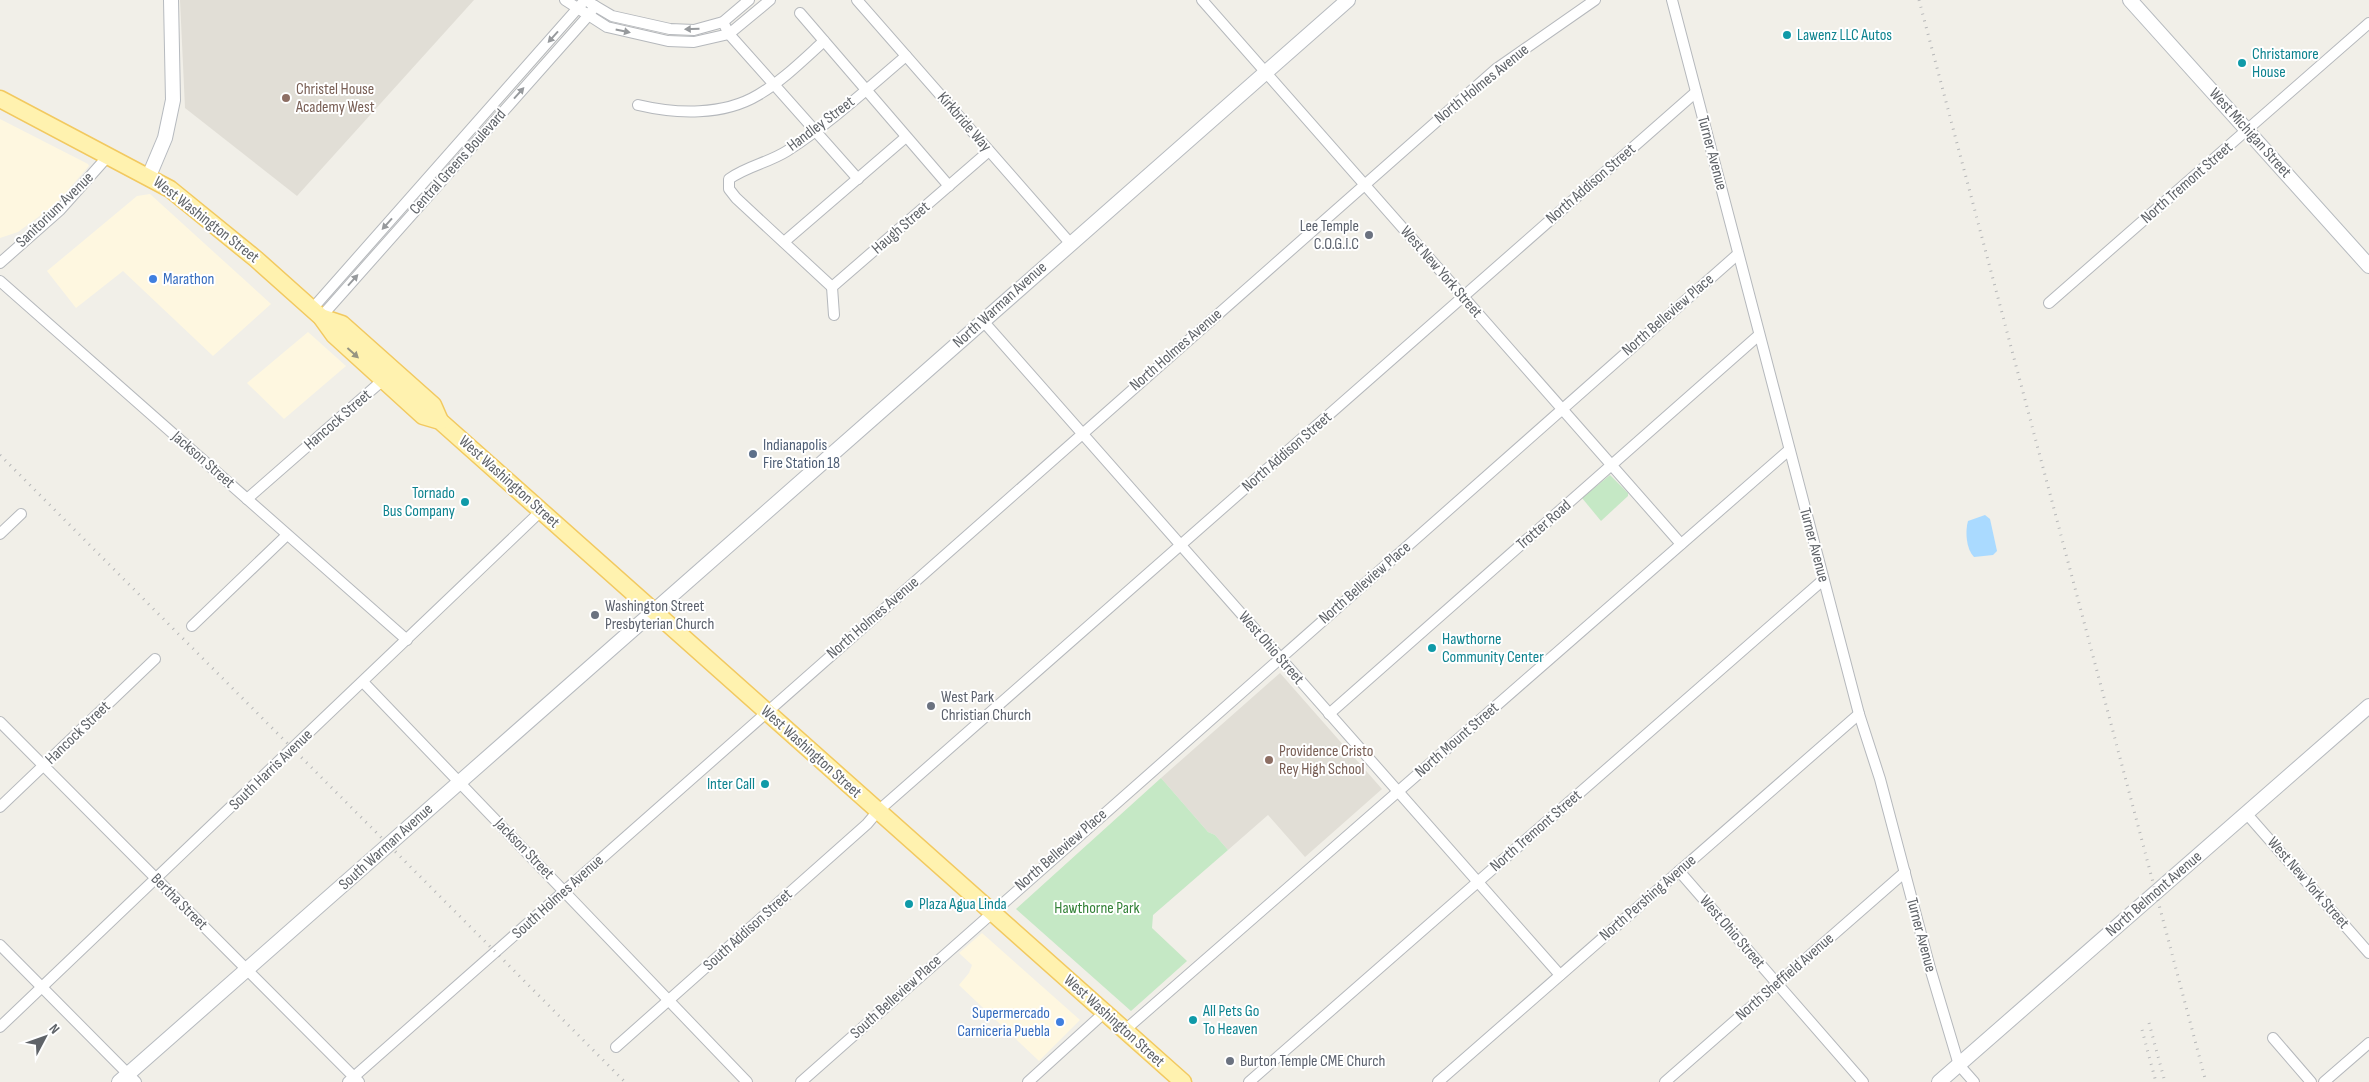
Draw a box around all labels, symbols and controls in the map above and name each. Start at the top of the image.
one-way arrow [684,26,700,34]
place label: Lawenz LLC Autos [1797,26,1892,45]
one-way arrow [615,27,630,35]
marker: Lawenz LLC Autos [1781,29,1793,41]
one-way arrow [548,31,559,44]
street label: North Holmes Avenue [1431,40,1533,128]
place label: Christamore House [2252,45,2319,82]
marker: Christamore House [2236,57,2248,69]
place label: Christel House Academy West [295,80,375,117]
street label: West Michigan Street [2205,84,2295,182]
one-way arrow [513,88,525,100]
street label: Kirkbride Way [933,88,995,156]
marker: Christel House Academy West [280,92,292,104]
street label: Handley Street [783,92,859,156]
street label: Central Greens Boulevard [406,105,510,219]
street label: Turner Avenue [1693,114,1731,192]
street label: North Tremont Street [2137,138,2237,228]
street label: North Addison Street [1542,140,1640,228]
street label: Sanitorium Avenue [12,168,98,252]
street label: West Washington Street [149,173,263,267]
street label: Haugh Street [868,198,934,258]
place label: Lee Temple C.O.G.I.C [1300,217,1359,254]
one-way arrow [382,218,393,231]
street label: West New York Street [1396,222,1486,322]
marker: Lee Temple C.O.G.I.C [1363,229,1375,241]
street label: North Warman Avenue [949,258,1051,352]
place label: Marathon [163,270,214,289]
street label: North Belleview Place [1618,270,1718,360]
marker: Marathon [147,273,159,285]
one-way arrow [347,275,359,287]
street label: North Holmes Avenue [1126,305,1226,395]
one-way arrow [346,347,358,359]
street label: Hancock Street [300,386,376,454]
street label: North Addison Street [1238,408,1336,496]
street label: Jackson Street [167,427,238,493]
street label: West Washington Street [455,432,563,532]
place label: Indianapolis Fire Station 18 [763,436,840,473]
marker: Indianapolis Fire Station 18 [747,448,759,460]
place label: Tornado Bus Company [383,484,455,521]
marker: Tornado Bus Company [459,496,471,508]
street label: Trotter Road [1513,496,1575,554]
street label: Turner Avenue [1795,506,1833,584]
street label: North Belleview Place [1315,538,1415,628]
street label: North Holmes Avenue [823,573,923,663]
place label: Washington Street Presbyterian Church [605,597,714,634]
street label: West Ohio Street [1234,608,1308,688]
marker: Washington Street Presbyterian Church [589,609,601,621]
place label: Hawthorne Community Center [1442,630,1544,667]
marker: Hawthorne Community Center [1426,642,1438,654]
place label: West Park Christian Church [941,688,1031,725]
street label: Hancock Street [42,697,115,769]
street label: North Mount Street [1411,698,1503,782]
marker: West Park Christian Church [925,700,937,712]
street label: West Washington Street [757,702,865,802]
street label: South Harris Avenue [225,726,317,814]
place label: Providence Cristo Rey High School [1279,742,1373,779]
marker: Providence Cristo Rey High School [1263,754,1275,766]
place label: Inter Call [707,775,755,794]
marker: Inter Call [759,778,771,790]
street label: North Tremont Street [1486,786,1586,876]
street label: South Warman Avenue [335,800,437,894]
street label: North Belleview Place [1011,805,1111,895]
street label: Jackson Street [490,814,558,883]
street label: West New York Street [2263,833,2353,933]
street label: North Belmont Avenue [2102,847,2206,941]
street label: South Holmes Avenue [508,851,608,943]
street label: North Pershing Avenue [1596,851,1700,945]
street label: Bertha Street [147,870,211,934]
street label: South Addison Street [700,885,796,975]
street label: West Ohio Street [1695,892,1769,972]
place label: Plaza Agua Linda [919,895,1007,914]
street label: Turner Avenue [1902,896,1940,974]
marker: Plaza Agua Linda [903,898,915,910]
park label: Hawthorne Park [1054,899,1140,918]
street label: North Sheffield Avenue [1732,929,1838,1025]
street label: South Belleview Place [847,951,945,1043]
street label: West Washington Street [1060,971,1168,1071]
place label: All Pets Go To Heaven [1202,1002,1259,1039]
place label: Supermercado Carniceria Puebla [957,1004,1050,1041]
north arrow [20,1012,70,1062]
marker: All Pets Go To Heaven [1187,1014,1199,1026]
marker: Supermercado Carniceria Puebla [1054,1016,1066,1028]
text: N [46,1020,63,1037]
place label: Burton Temple CME Church [1240,1052,1385,1071]
marker: Burton Temple CME Church [1224,1055,1236,1067]

